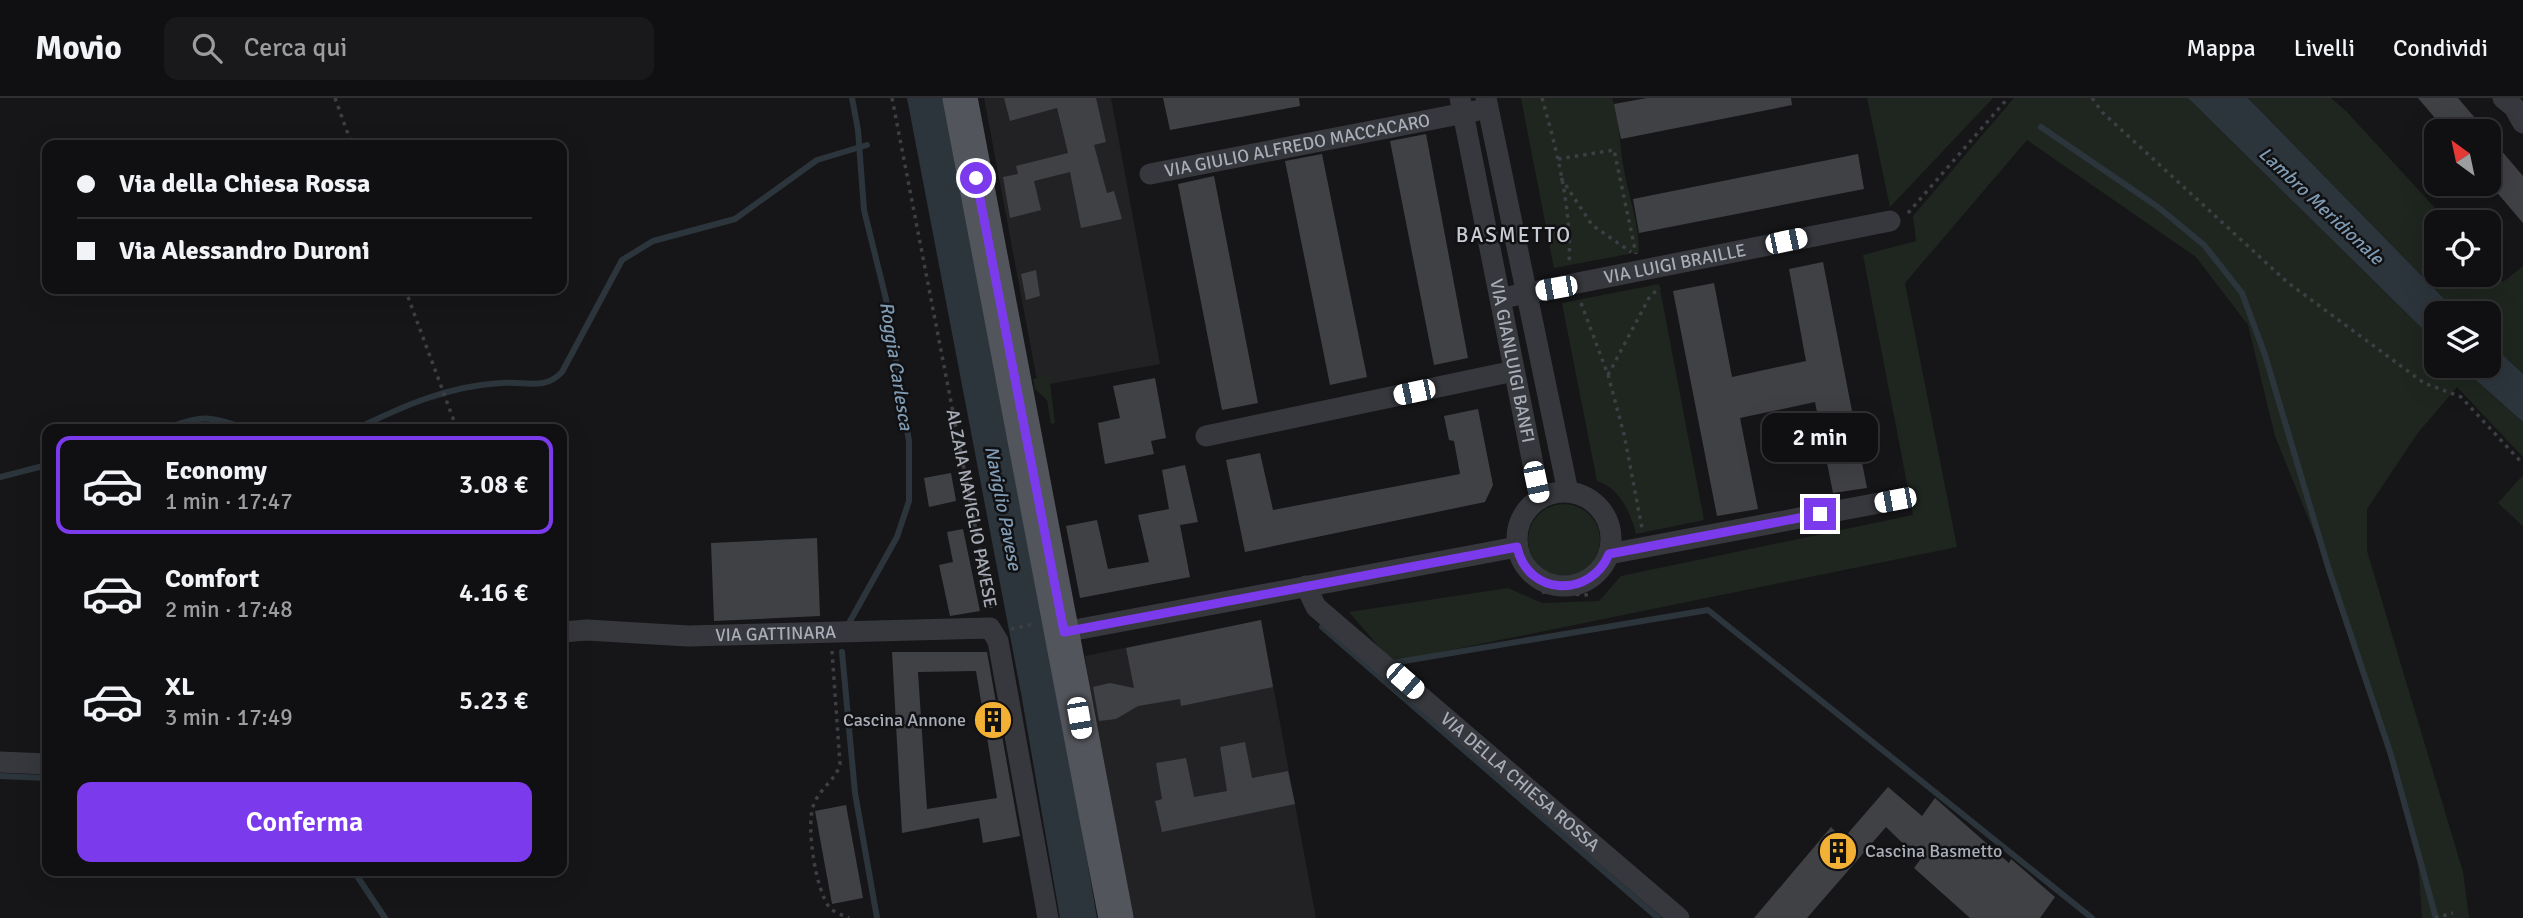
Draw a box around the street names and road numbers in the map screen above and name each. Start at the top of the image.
street label: VIA GIULIO ALFREDO MACCACARO [1163,109,1432,182]
street label: VIA LUIGI BRAILLE [1602,239,1748,289]
street label: VIA GIANLUIGI BANFI [1485,277,1540,445]
street label: ALZAIA NAVIGLIO PAVESE [942,407,1002,609]
street label: VIA GATTINARA [715,621,836,646]
street label: VIA DELLA CHIESA ROSSA [1436,708,1604,856]

